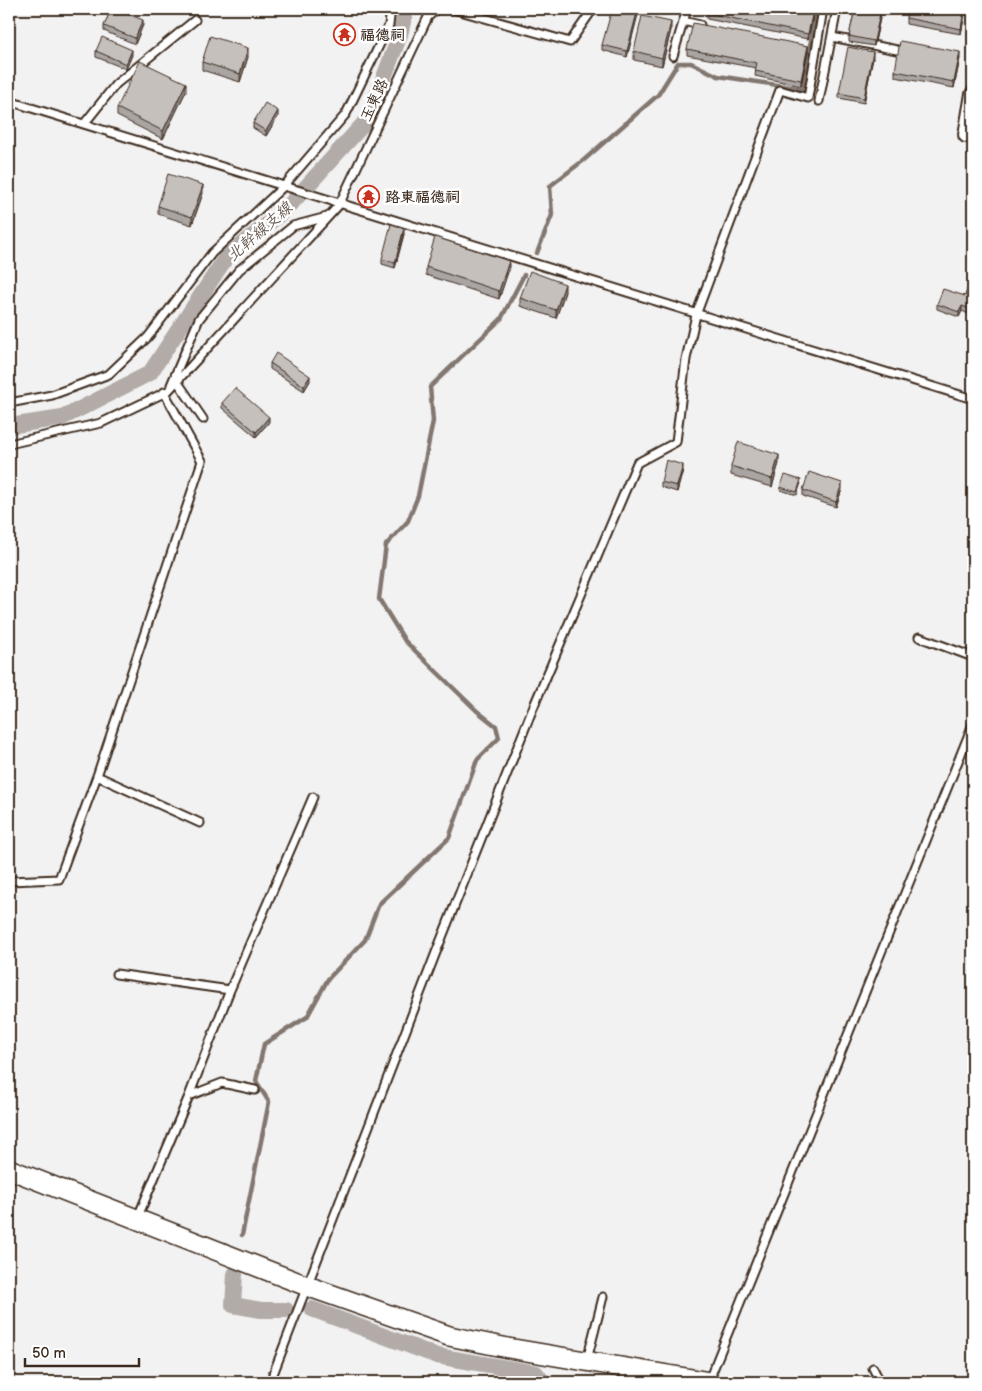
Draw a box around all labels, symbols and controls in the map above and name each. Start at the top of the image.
temple icon: 福德祠 [332,23,356,47]
place label: 福德祠 [360,26,405,45]
street label: 玉東路 [356,76,393,125]
temple icon: 路東福德祠 [357,185,381,209]
place label: 路東福德祠 [385,188,460,207]
water label: 北幹線支線 [224,198,297,266]
scale bar [25,1336,139,1368]
text: 50 m [32,1344,66,1363]

